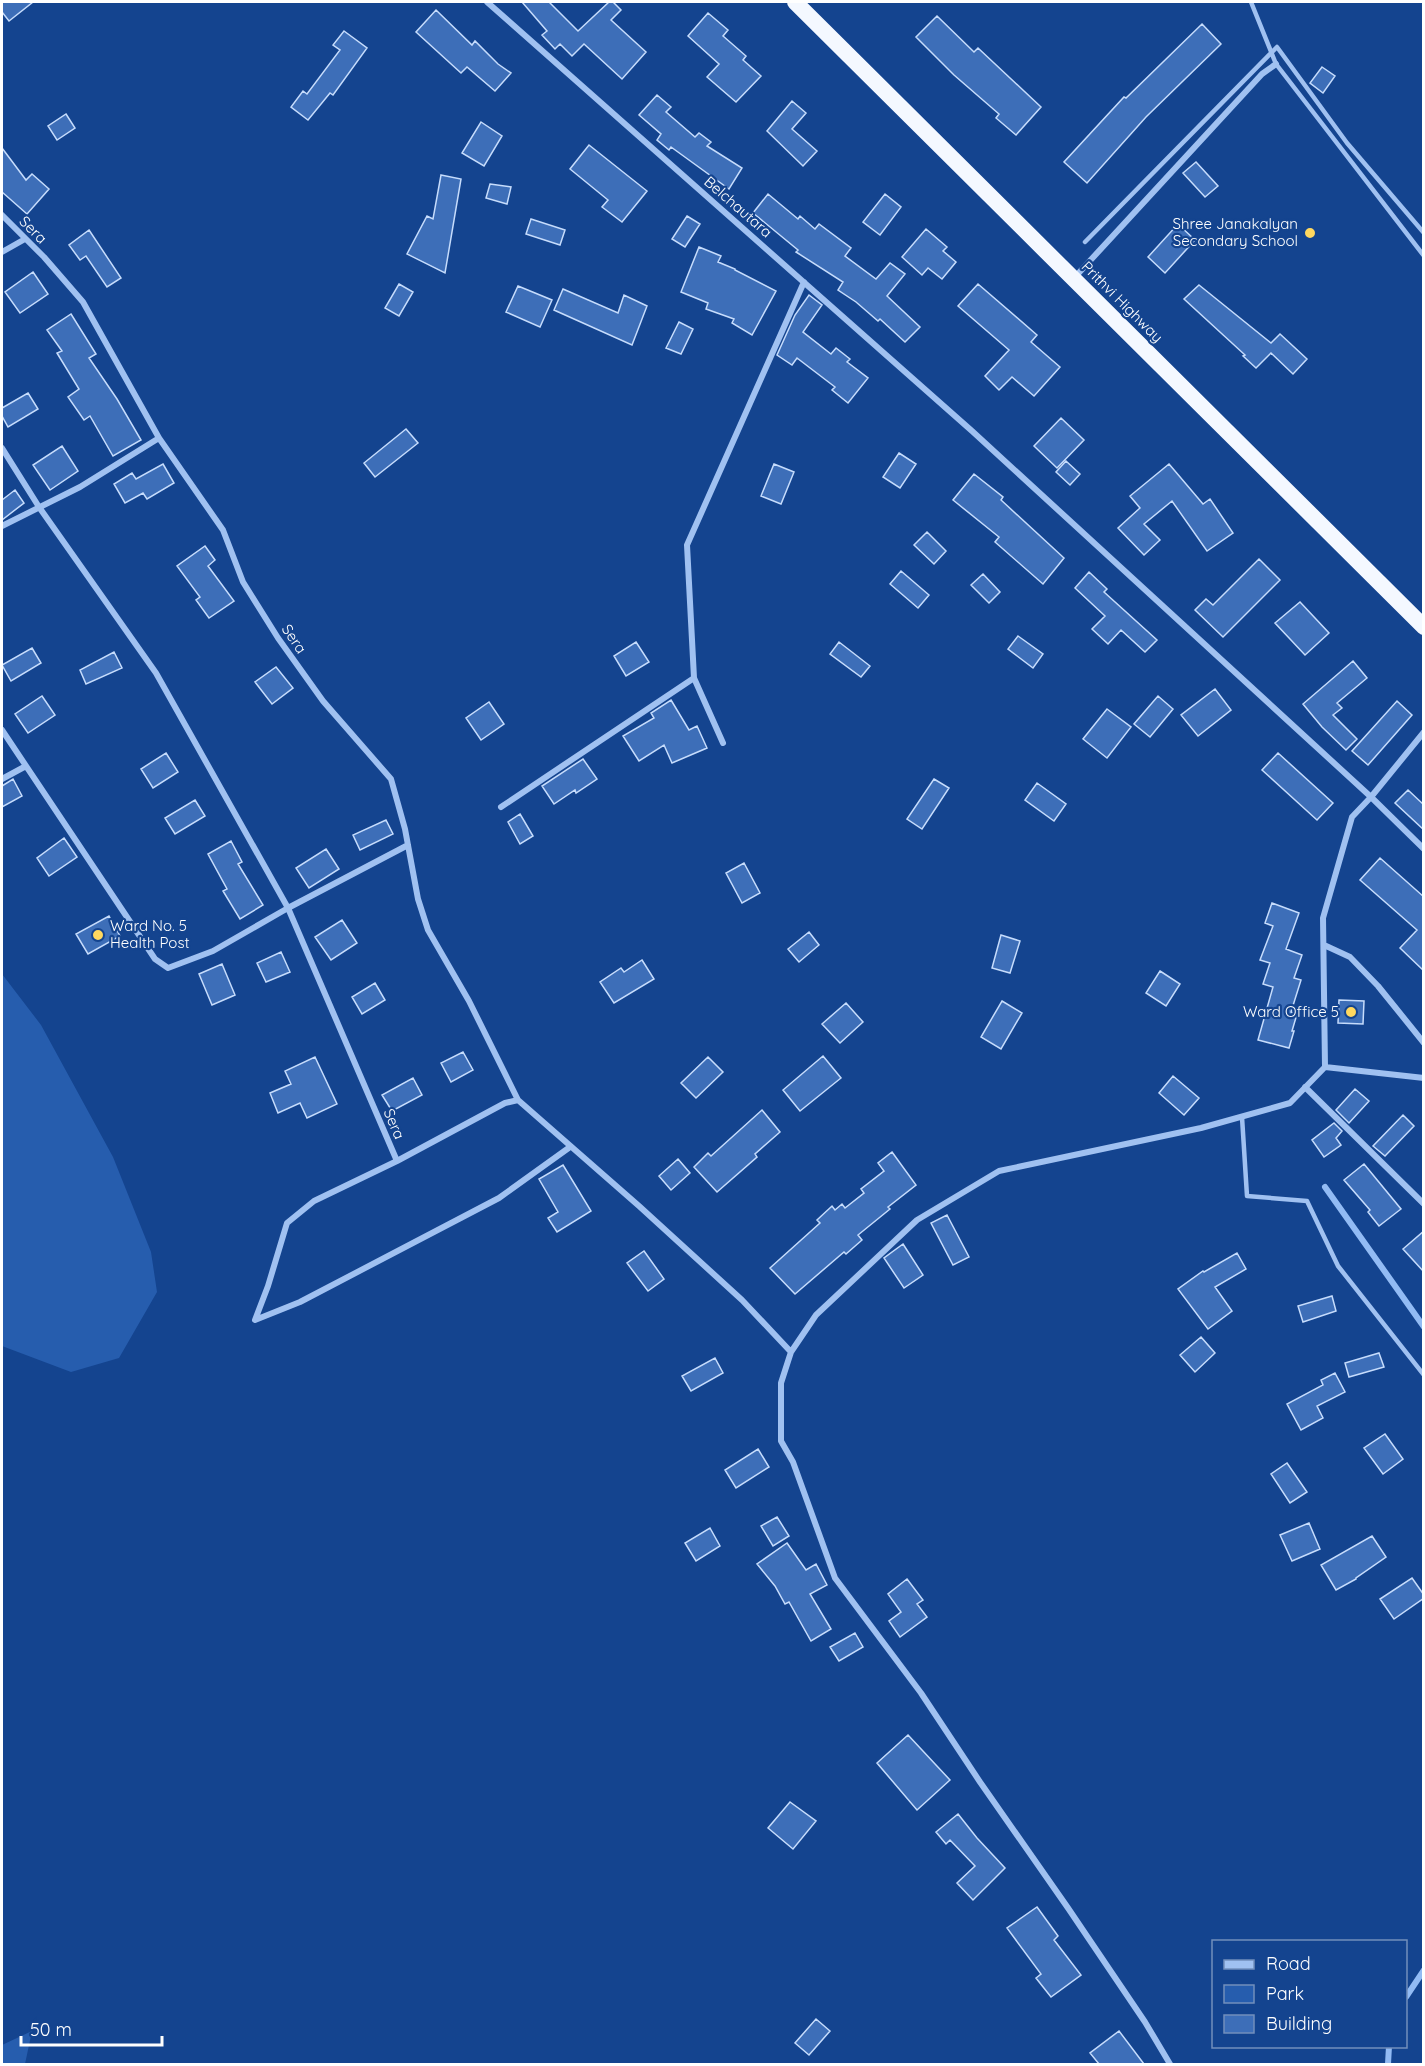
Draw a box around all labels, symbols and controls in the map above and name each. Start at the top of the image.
street label: Belchautara [700,172,776,241]
street label: Sera [15,212,51,248]
place label: Shree Janakalyan Secondary School [1173,214,1298,250]
marker: Shree Janakalyan Secondary School [1303,226,1317,240]
street label: Prithvi Highway [1078,257,1167,346]
street label: Sera [278,620,311,657]
place label: Ward No. 5 Health Post [110,916,190,952]
marker: Ward No. 5 Health Post [91,928,105,942]
place label: Ward Office 5 [1243,1002,1339,1021]
marker: Ward Office 5 [1344,1005,1358,1019]
street label: Sera [380,1106,409,1142]
legend [1212,1940,1407,2048]
text: Road [1266,1952,1311,1975]
text: Park [1266,1982,1304,2005]
scale bar [21,2009,162,2047]
text: Building [1266,2012,1332,2035]
text: 50 m [30,2018,72,2041]

